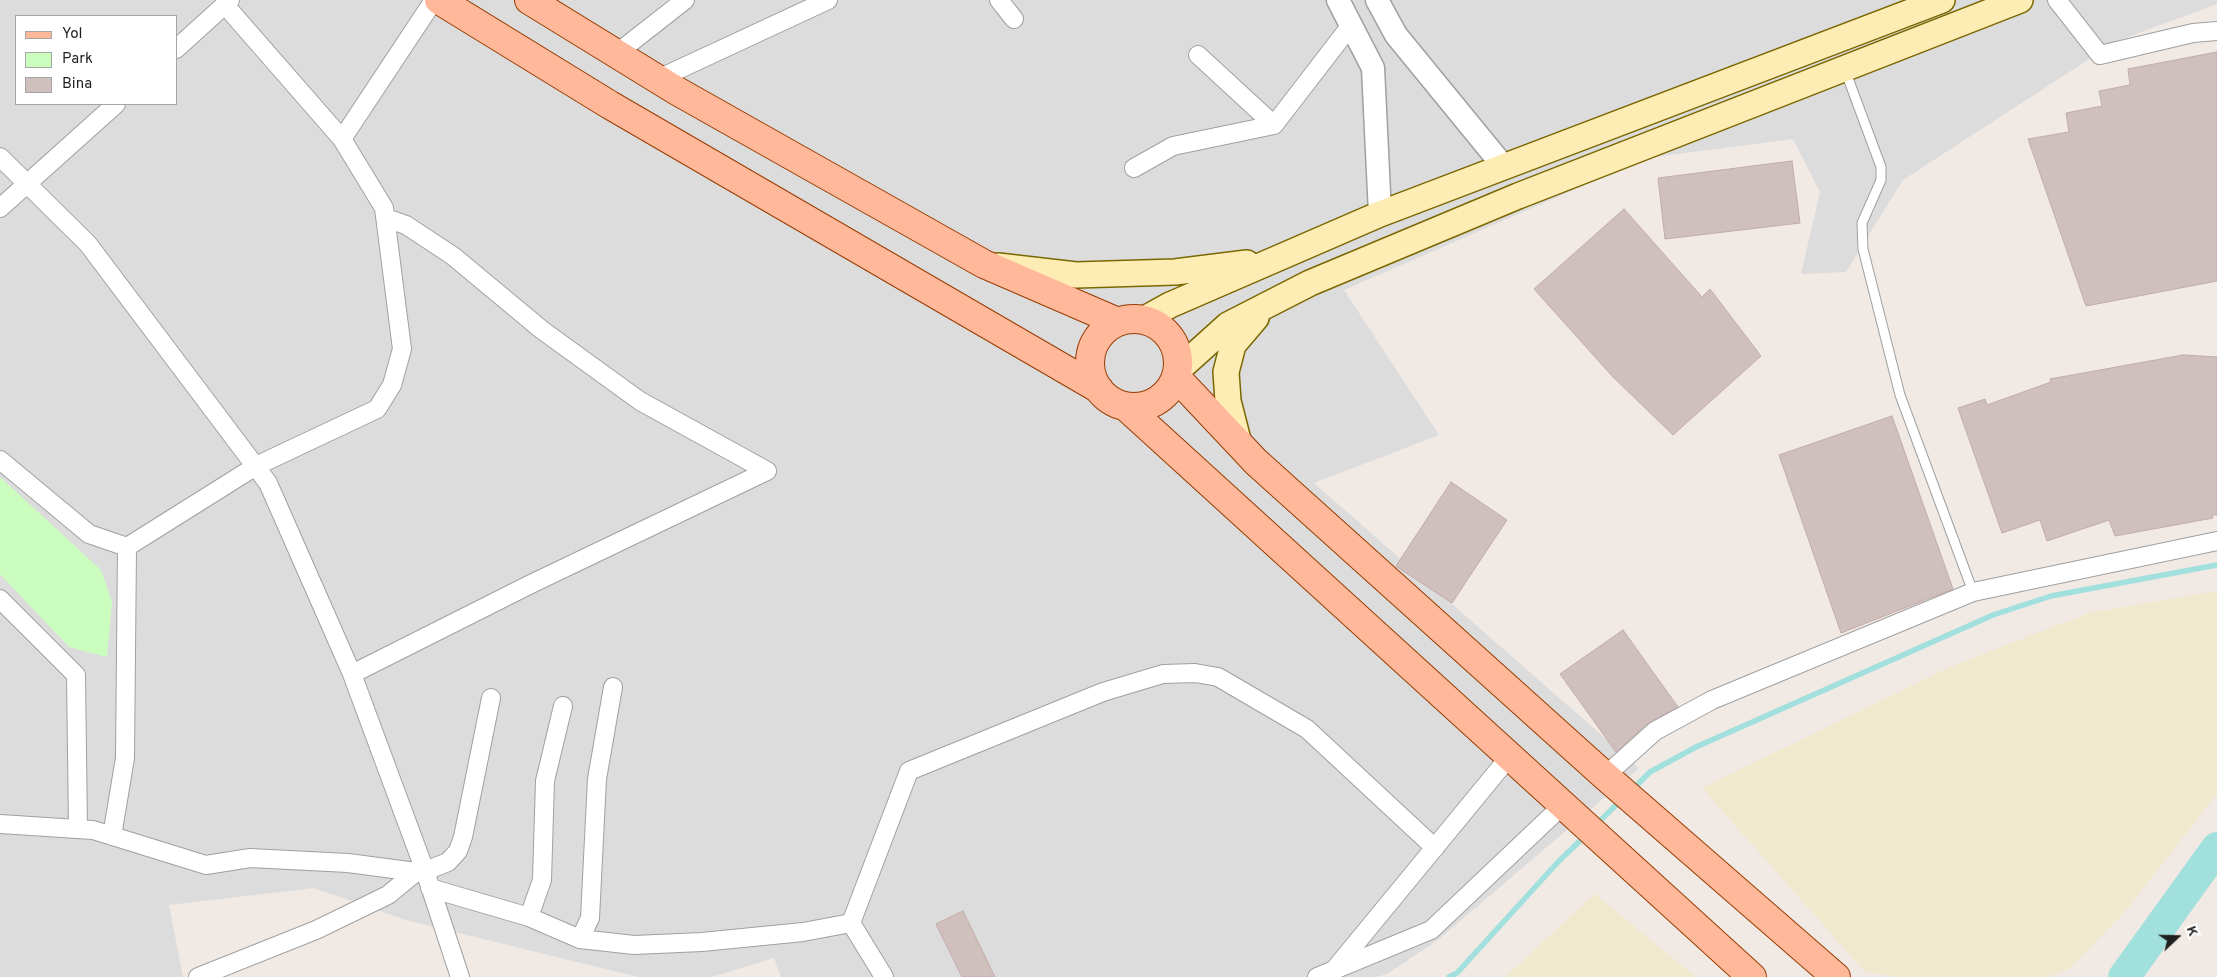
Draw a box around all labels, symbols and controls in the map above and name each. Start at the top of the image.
legend [15,15,178,105]
text: Yol [62,25,83,44]
text: Park [62,50,93,69]
text: Bina [62,75,92,94]
north arrow [2152,912,2202,962]
text: K [2182,924,2201,939]

